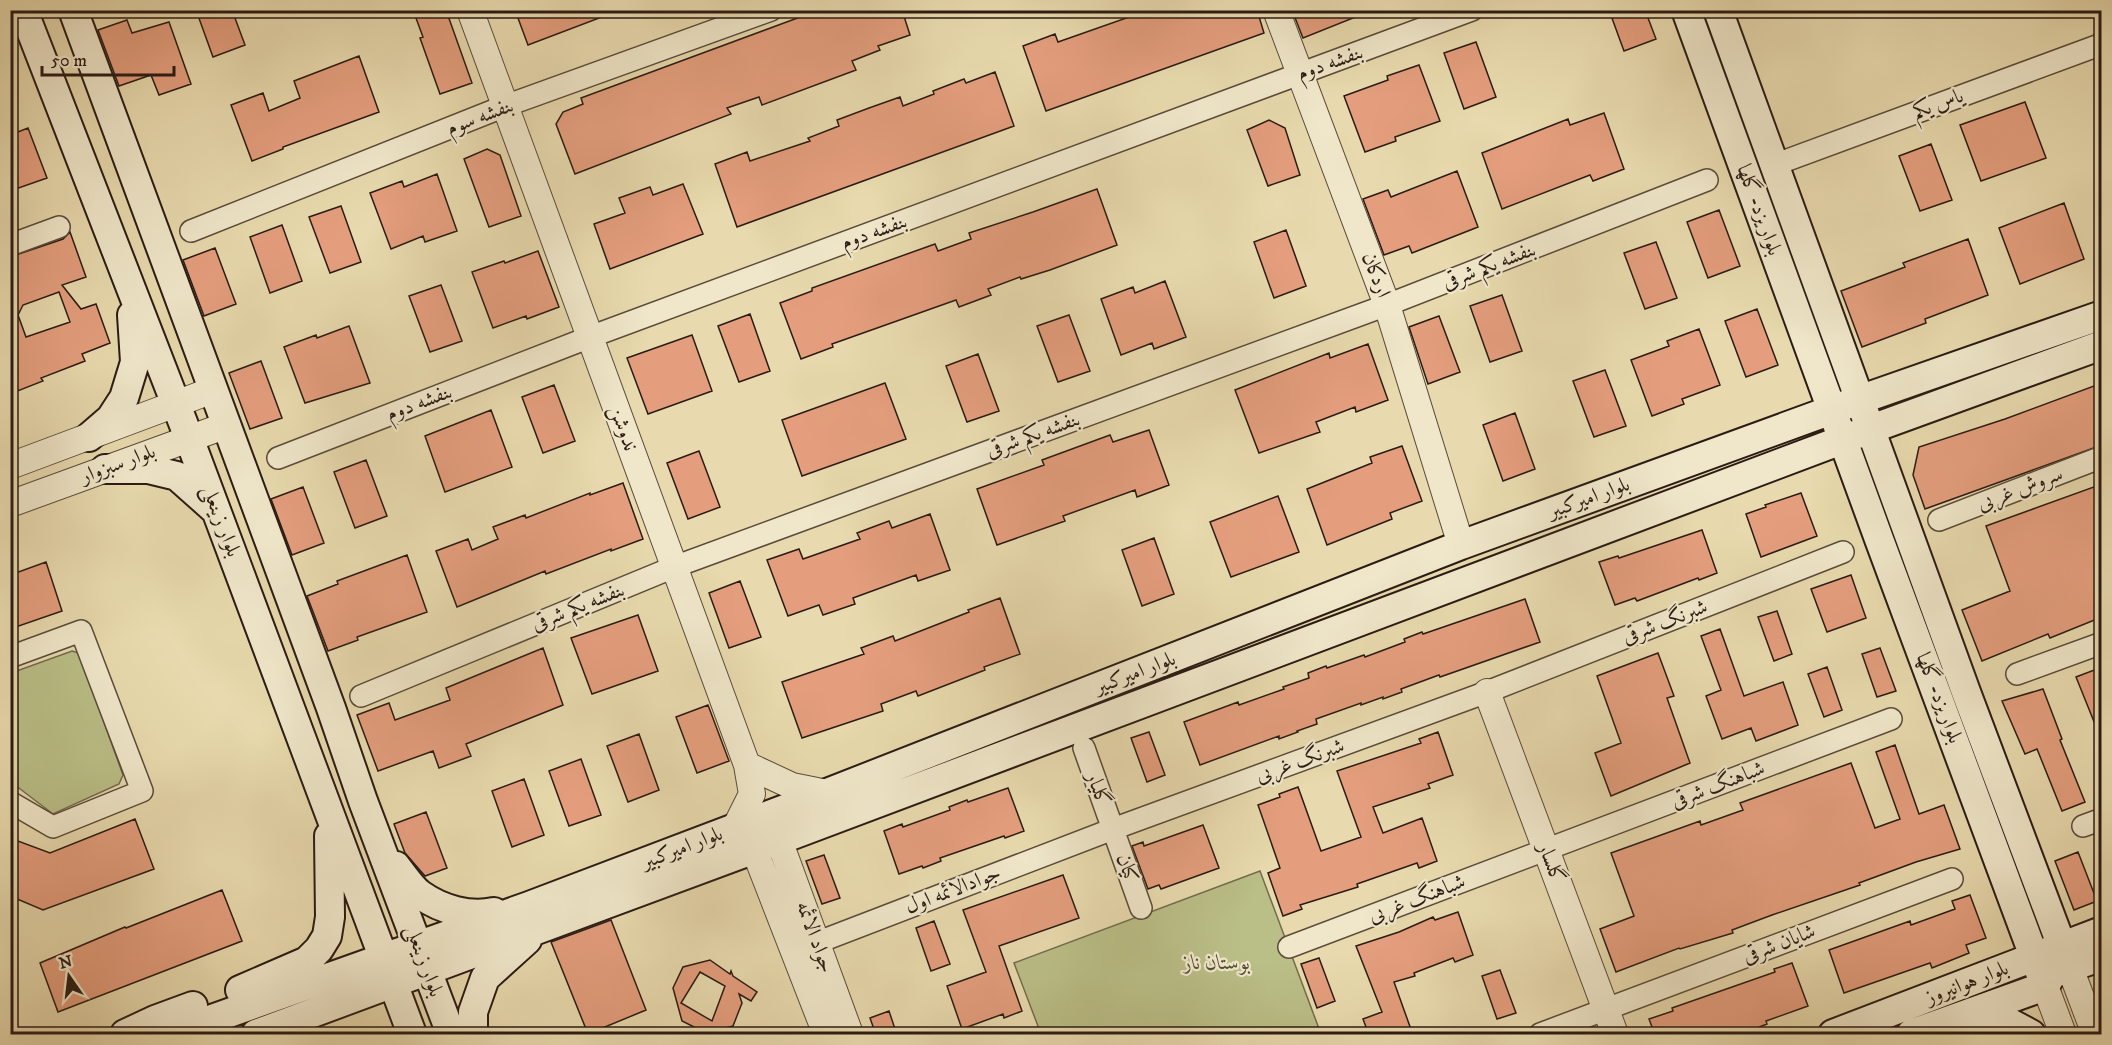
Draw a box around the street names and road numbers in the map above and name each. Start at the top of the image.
street label: بنفشه دوم [1293,39,1368,91]
street label: یاس یکم [1909,82,1970,131]
street label: بنفشه سوم [443,92,519,145]
street label: بلوار یزد- گلها [1730,160,1788,259]
street label: بنفشه دوم [837,208,912,260]
street label: بنفشه یکم شرقی [1439,236,1542,301]
street label: اردکان [1356,249,1396,301]
street label: بنفشه دوم [382,379,457,431]
street label: ندوشن [603,402,643,454]
street label: بنفشه یکم شرقی [983,406,1085,470]
street label: بلوار سبزوار [75,438,159,490]
street label: سروش غربی [1973,461,2067,518]
street label: بلوار امیرکبیر [1543,471,1633,525]
street label: بلوار زینعلی [194,481,247,561]
street label: بنفشه یکم شرقی [528,577,631,643]
street label: شبرنگ شرقی [1618,593,1711,650]
street label: بلوار امیرکبیر [1089,646,1179,701]
street label: بلوار یزد- گلها [1910,649,1969,747]
street label: شبرنگ غربی [1252,732,1348,790]
street label: شباهنگ شرقی [1667,754,1769,815]
street label: گلیار [1079,766,1117,810]
street label: بلوار امیرکبیر [636,821,726,876]
street label: گلسار [1531,837,1572,887]
street label: کیان [1110,850,1144,886]
street label: جوادالائمه اول [902,860,1004,920]
street label: شباهنگ غربی [1364,868,1470,930]
street label: جواد الائمه [790,897,840,977]
street label: شایان شرقی [1739,918,1819,970]
street label: بلوار زینعلی [397,921,449,1001]
street label: بلوار هوانیروز [1920,955,2012,1011]

